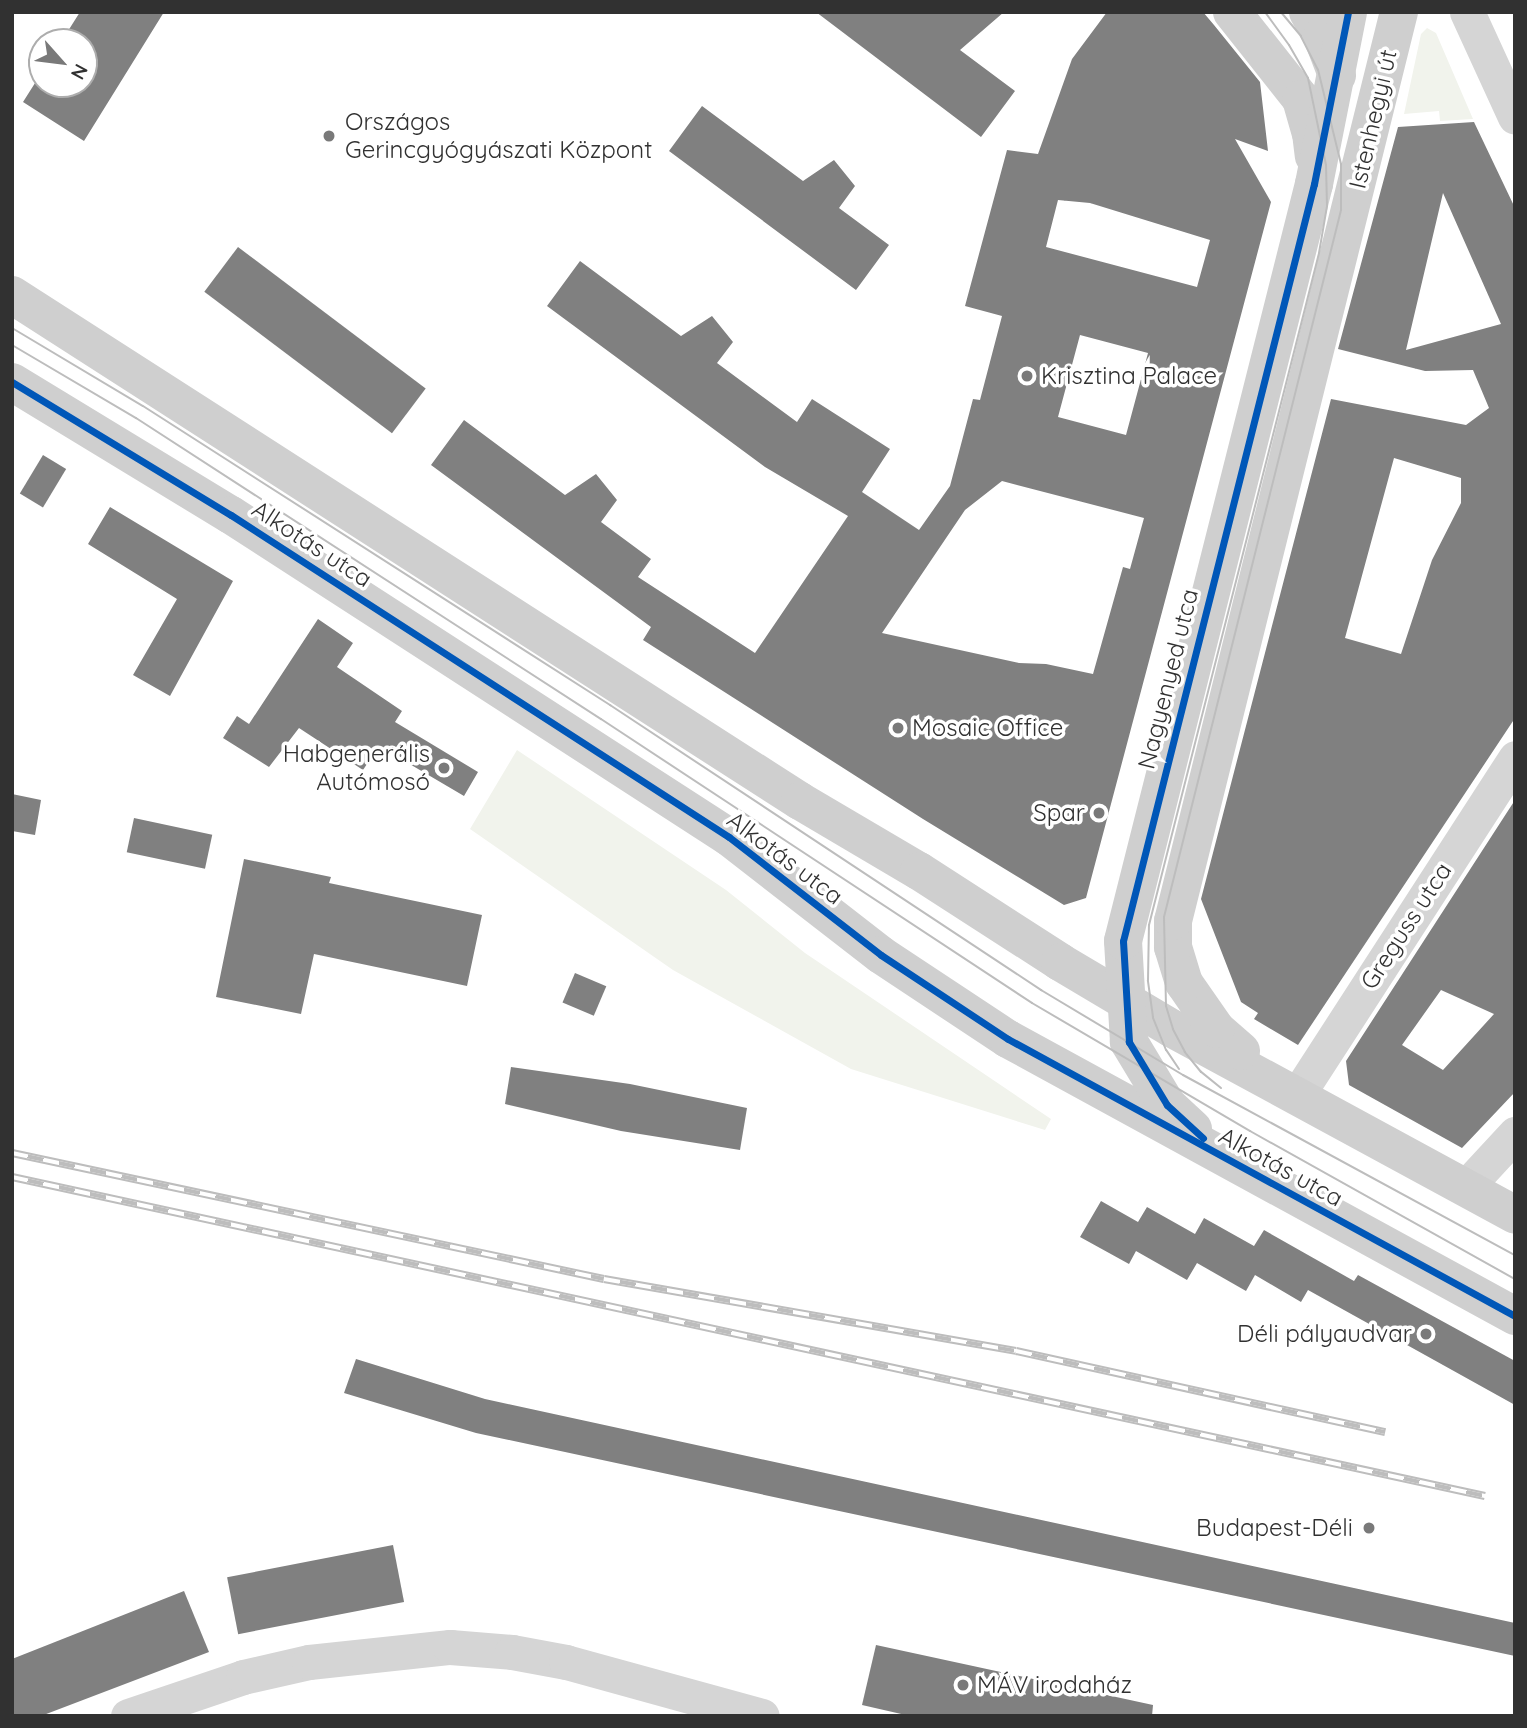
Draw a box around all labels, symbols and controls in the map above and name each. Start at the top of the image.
north arrow [28,28,98,98]
street label: Istenhegyi út [1343,47,1403,191]
text: N [66,60,94,84]
place label: Országos Gerincgyógyászati Központ [345,108,652,164]
marker: Országos Gerincgyógyászati Központ [319,126,339,146]
place label: Krisztina Palace [1041,362,1217,390]
marker: Krisztina Palace [1019,368,1035,384]
street label: Alkotás utca [247,495,377,593]
street label: Nagyenyed utca [1132,586,1204,772]
place label: Mosaic Office [912,714,1063,742]
marker: Mosaic Office [890,720,906,736]
place label: Habgenerális Autómosó [283,740,430,796]
marker: Habgenerális Autómosó [436,760,452,776]
place label: Spar [1033,799,1085,827]
street label: Alkotás utca [722,805,848,911]
marker: Spar [1091,805,1107,821]
street label: Greguss utca [1354,857,1458,995]
street label: Alkotás utca [1214,1121,1348,1213]
place label: Déli pályaudvar [1237,1320,1412,1348]
marker: Déli pályaudvar [1418,1326,1434,1342]
place label: Budapest-Déli [1196,1514,1353,1542]
marker: Budapest-Déli [1359,1518,1379,1538]
place label: MÁV irodaház [977,1671,1132,1699]
marker: MÁV irodaház [955,1677,971,1693]

